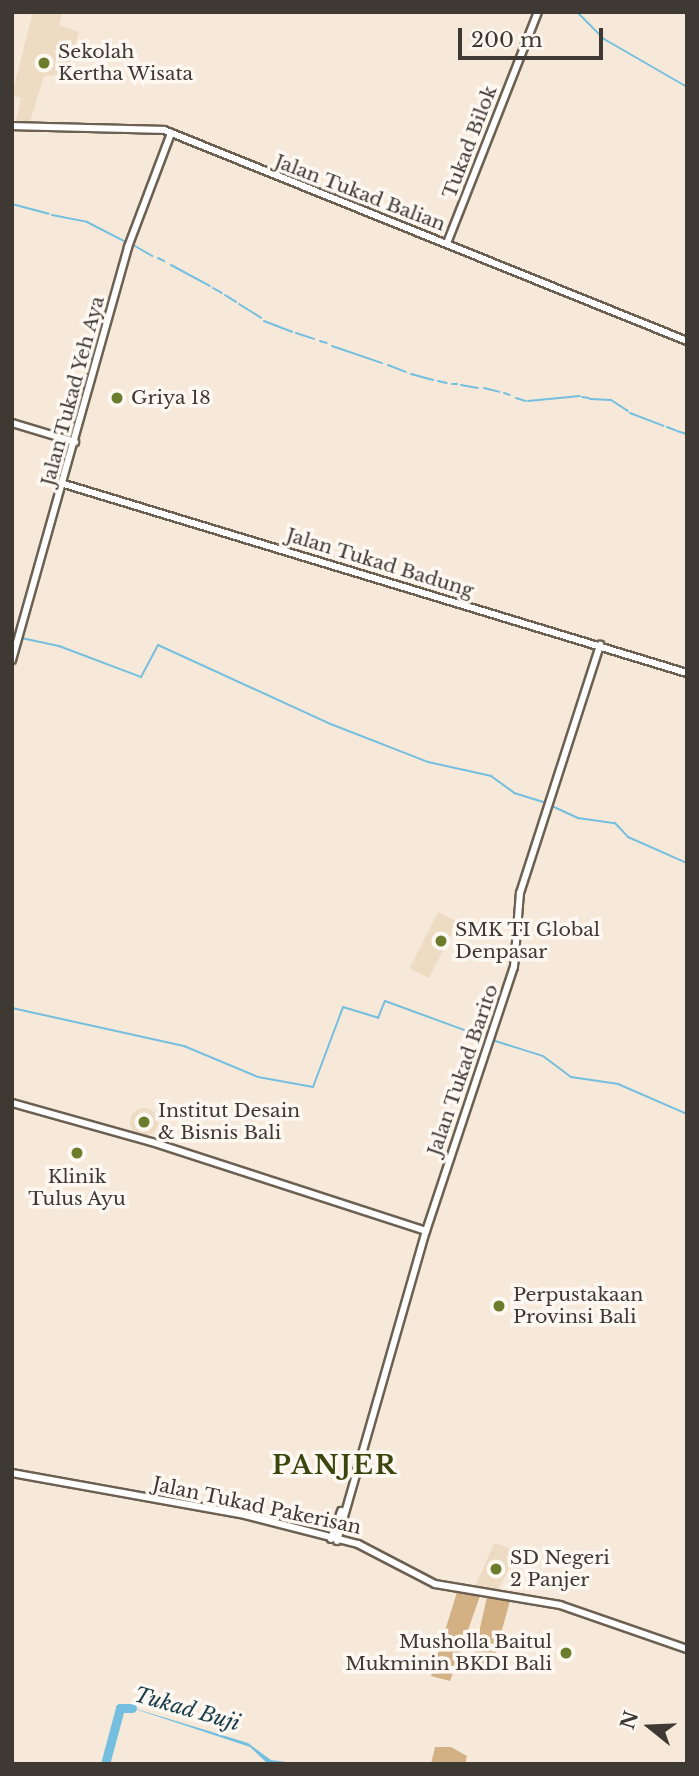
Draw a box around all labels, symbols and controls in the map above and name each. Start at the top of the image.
scale bar [461,14,606,58]
text: 200 m [471,27,542,53]
place label: Sekolah Kertha Wisata [58,41,194,85]
marker: Sekolah Kertha Wisata [36,55,52,71]
street label: Tukad Bilok [438,82,502,202]
street label: Jalan Tukad Balian [271,150,449,236]
street label: Jalan Tukad Yeh Aya [36,293,110,489]
place label: Griya 18 [131,387,211,409]
marker: Griya 18 [109,390,125,406]
street label: Jalan Tukad Badung [283,524,477,602]
place label: SMK TI Global Denpasar [455,919,601,963]
marker: SMK TI Global Denpasar [433,933,449,949]
street label: Jalan Tukad Barito [423,981,503,1159]
place label: Institut Desain & Bisnis Bali [158,1100,300,1144]
marker: Institut Desain & Bisnis Bali [136,1114,152,1130]
marker: Klinik Tulus Ayu [67,1143,87,1163]
place label: Klinik Tulus Ayu [28,1166,126,1210]
place label: Perpustakaan Provinsi Bali [513,1284,643,1328]
marker: Perpustakaan Provinsi Bali [491,1298,507,1314]
district label: PANJER [273,1450,397,1482]
street label: Jalan Tukad Pakerisan [150,1473,364,1539]
place label: SD Negeri 2 Panjer [510,1547,610,1591]
marker: SD Negeri 2 Panjer [488,1561,504,1577]
place label: Musholla Baitul Mukminin BKDI Bali [345,1631,552,1675]
marker: Musholla Baitul Mukminin BKDI Bali [558,1645,574,1661]
water label: Tukad Buji [131,1682,243,1736]
north arrow [615,1692,685,1762]
text: N [616,1708,643,1732]

